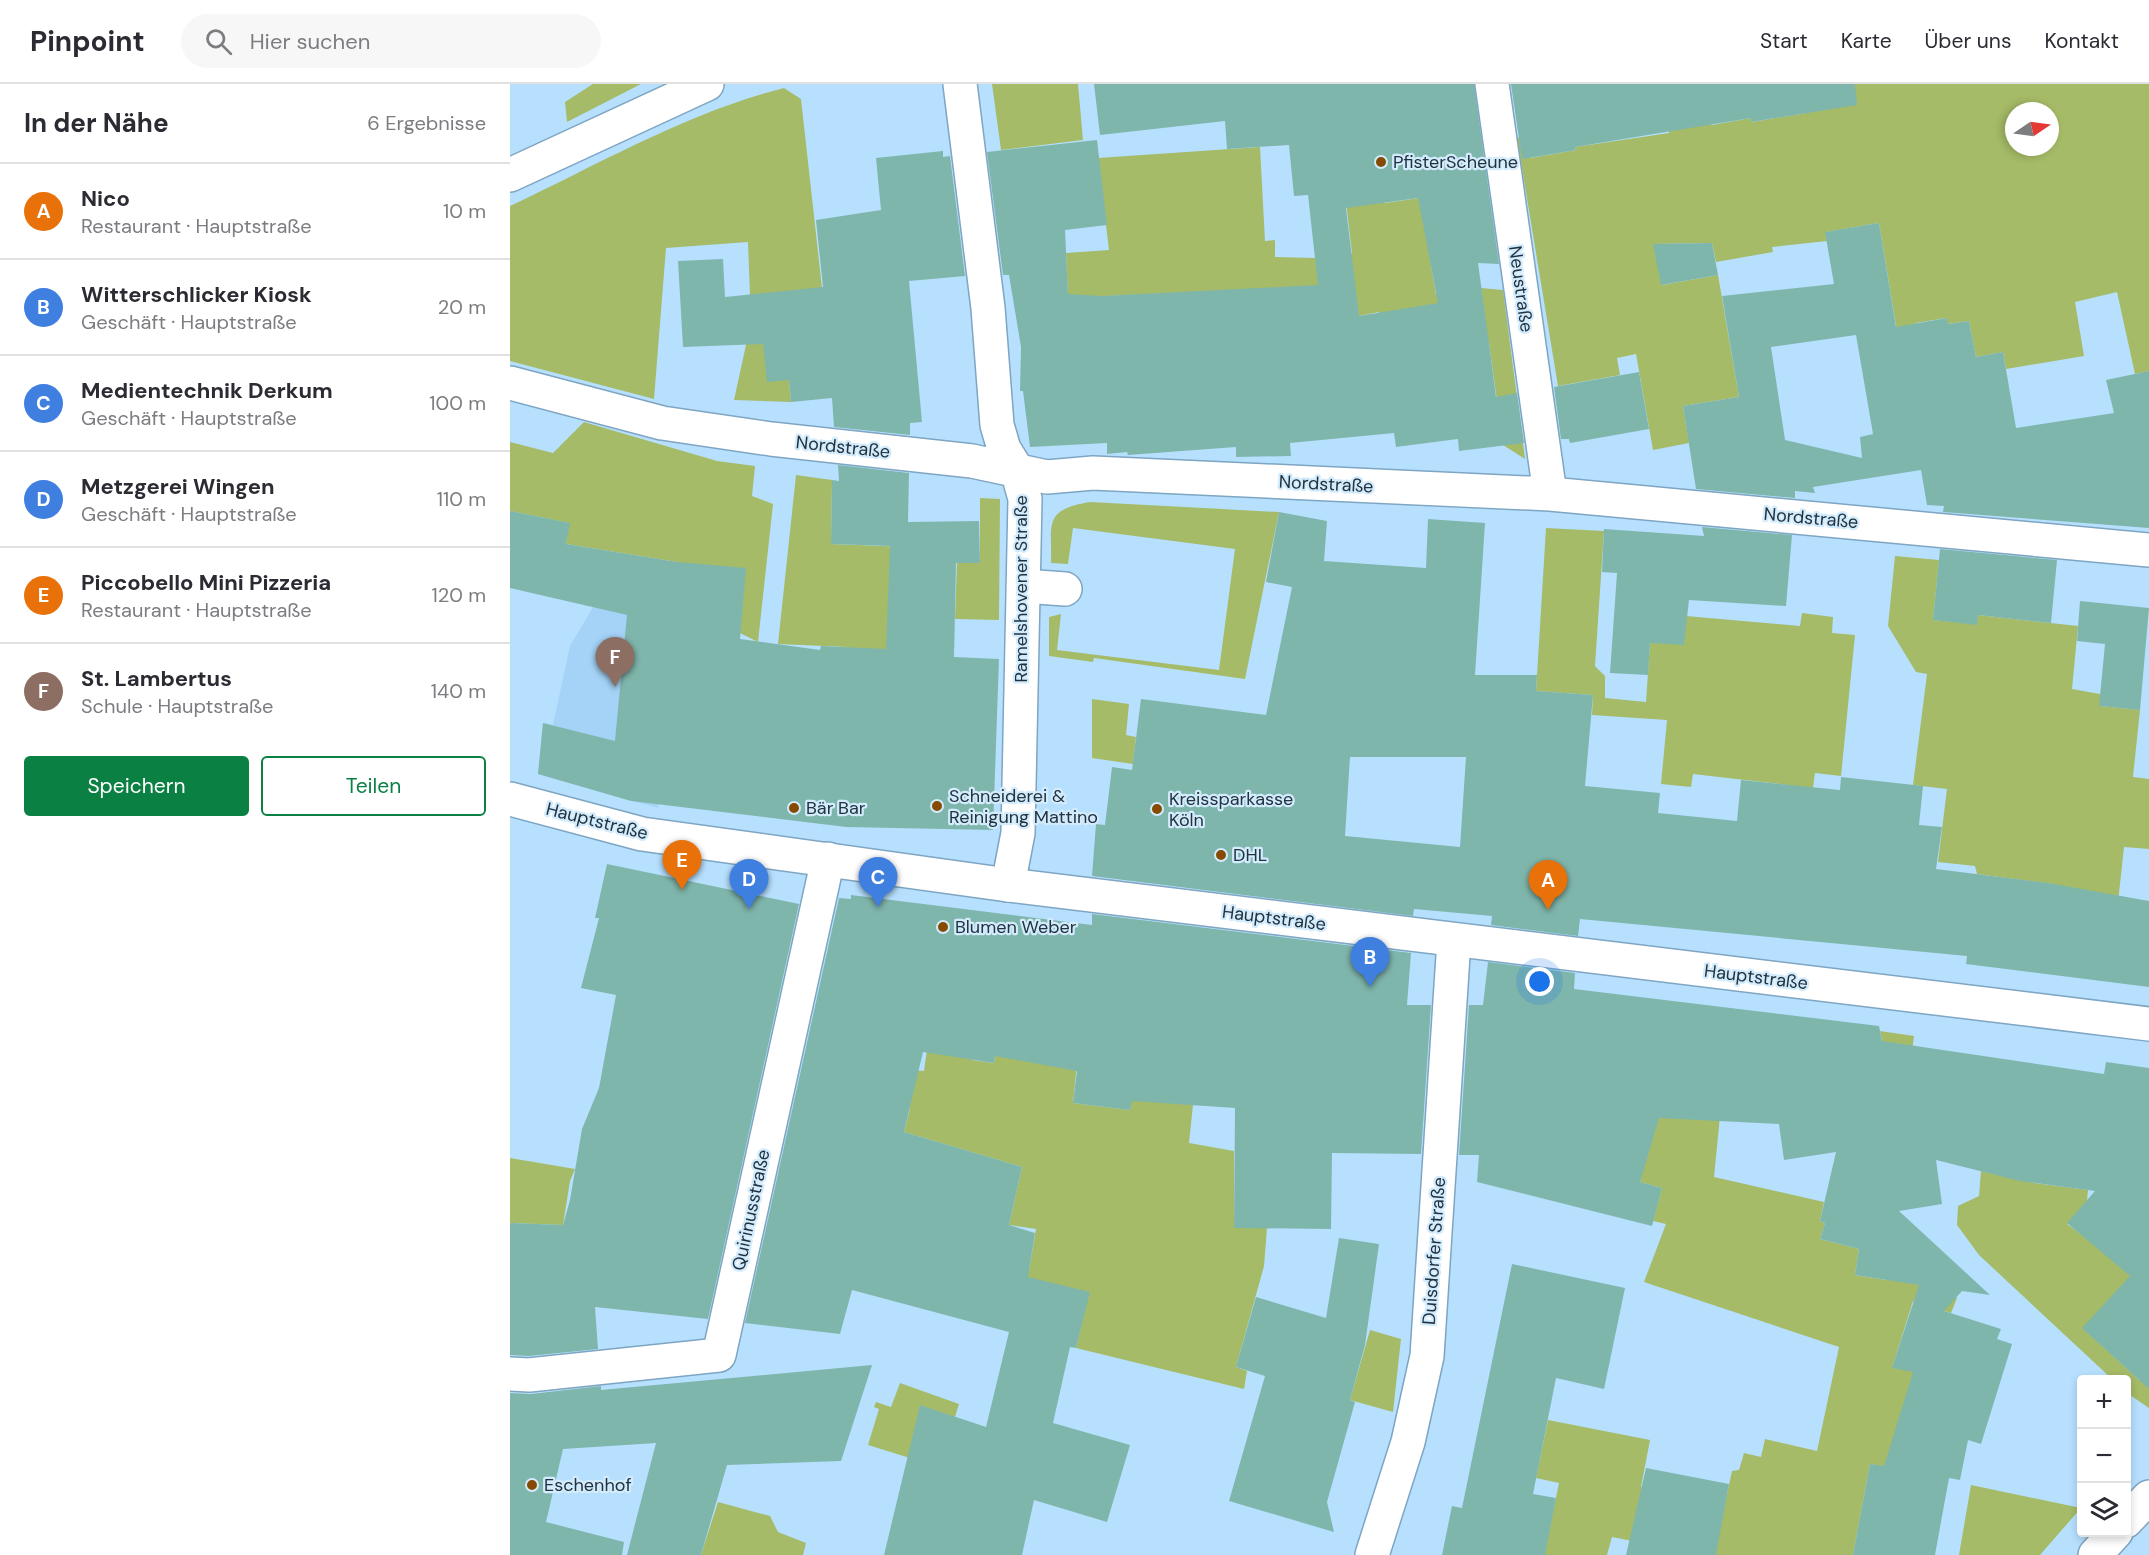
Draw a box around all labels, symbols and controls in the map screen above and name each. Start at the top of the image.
search box [181,14,601,68]
text: Pinpoint [30,23,145,60]
icon: search [202,25,235,58]
text: Hier suchen [250,27,370,56]
text: Start [1760,27,1808,55]
text: Karte [1841,27,1892,55]
text: Über uns [1925,27,2011,55]
text: Kontakt [2044,27,2119,55]
north arrow [2005,102,2059,156]
text: In der Nähe [24,106,169,140]
text: 6 Ergebnisse [367,110,486,136]
place label: PfisterScheune [1393,150,1518,174]
marker: PfisterScheune [1374,155,1388,169]
text: Nico [81,184,130,213]
text: A [36,198,51,224]
text: 10 m [443,198,486,224]
text: Restaurant · Hauptstraße [81,213,312,239]
street label: Neustraße [1503,244,1539,334]
text: Witterschlicker Kiosk [81,280,312,309]
text: B [37,294,50,320]
text: 20 m [438,294,486,320]
text: Geschäft · Hauptstraße [81,309,297,335]
text: Medientechnik Derkum [81,376,333,405]
text: C [36,390,51,416]
text: 100 m [429,390,486,416]
text: Geschäft · Hauptstraße [81,405,297,431]
street label: Nordstraße [795,430,891,464]
street label: Nordstraße [1278,470,1374,498]
text: Metzgerei Wingen [81,472,275,501]
text: D [36,486,51,512]
text: 110 m [437,486,486,512]
street label: Ramelshovener Straße [1009,495,1033,683]
text: Geschäft · Hauptstraße [81,501,297,527]
street label: Nordstraße [1763,502,1859,534]
text: Piccobello Mini Pizzeria [81,568,331,597]
text: E [38,582,49,608]
text: 120 m [432,582,486,608]
text: Restaurant · Hauptstraße [81,597,312,623]
pin: F [596,638,634,687]
text: St. Lambertus [81,664,232,693]
text: F [38,678,49,704]
text: 140 m [431,678,486,704]
text: Schule · Hauptstraße [81,693,273,719]
button: Speichern [24,756,249,816]
button: Teilen [261,756,486,816]
place label: Schneiderei & Reinigung Mattino [949,784,1098,829]
place label: Kreissparkasse Köln [1169,787,1293,832]
place label: Bär Bar [806,796,866,820]
street label: Hauptstraße [543,797,651,845]
marker: Schneiderei & Reinigung Mattino [930,799,944,813]
marker: Bär Bar [787,801,801,815]
marker: Kreissparkasse Köln [1150,802,1164,816]
pin: E [662,840,702,890]
place label: DHL [1233,843,1267,867]
marker: DHL [1214,848,1228,862]
pin: C [858,858,898,907]
pin: D [730,860,768,909]
pin: A [1528,860,1568,910]
street label: Hauptstraße [1221,900,1327,936]
place label: Blumen Weber [955,915,1077,939]
marker: Blumen Weber [936,920,950,934]
pin: B [1350,938,1390,987]
street label: Hauptstraße [1703,959,1809,995]
your location [1525,967,1554,996]
street label: Quirinusstraße [726,1147,776,1273]
street label: Duisdorfer Straße [1417,1176,1451,1326]
map controls [2077,1375,2131,1537]
button: + [2077,1375,2131,1429]
button: − [2077,1429,2131,1483]
place label: Eschenhof [544,1473,632,1497]
marker: Eschenhof [525,1478,539,1492]
button: layers [2077,1483,2131,1537]

